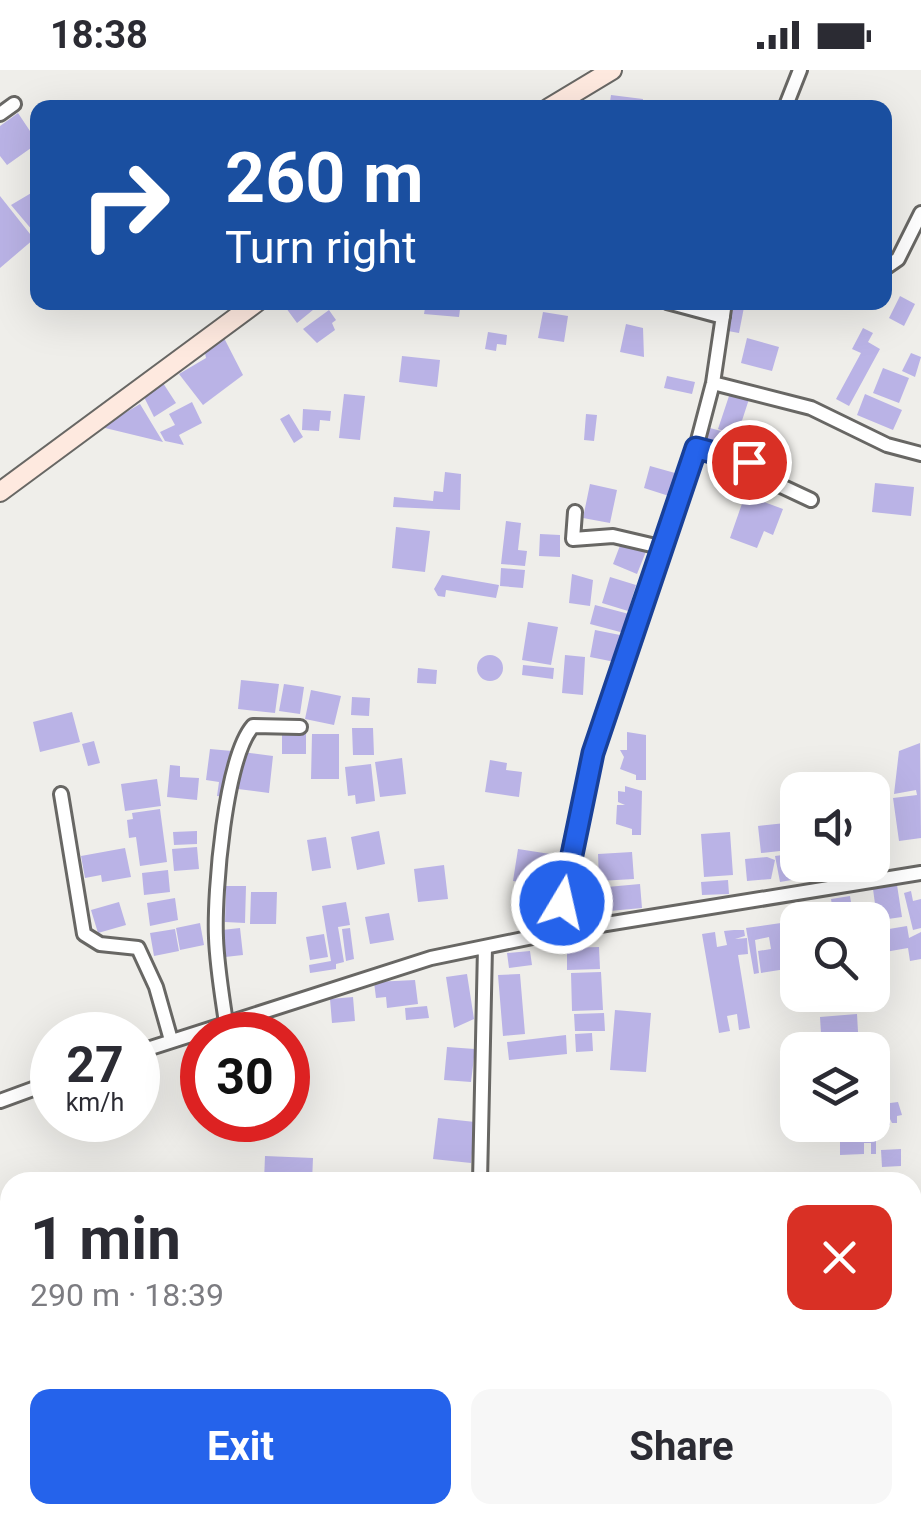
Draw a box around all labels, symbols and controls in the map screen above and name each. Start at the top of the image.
text: 18:38 [50,13,148,57]
text: 260 m [225,137,424,219]
icon: right [60,140,190,270]
text: Turn right [225,221,417,274]
pin [707,420,792,505]
icon: arrive [722,435,777,490]
map controls [780,772,890,1142]
button: sound [780,772,890,882]
position arrow [510,851,614,955]
button: search [780,902,890,1012]
speed limit sign: 30 [180,1012,310,1142]
button: layers [780,1032,890,1142]
text: 27 [66,1036,124,1094]
text: km/h [66,1088,124,1117]
text: 1 min [30,1203,181,1274]
button: close [787,1205,892,1310]
text: 290 m · 18:39 [30,1276,224,1314]
button: Exit [30,1389,451,1504]
button: Share [471,1389,892,1504]

